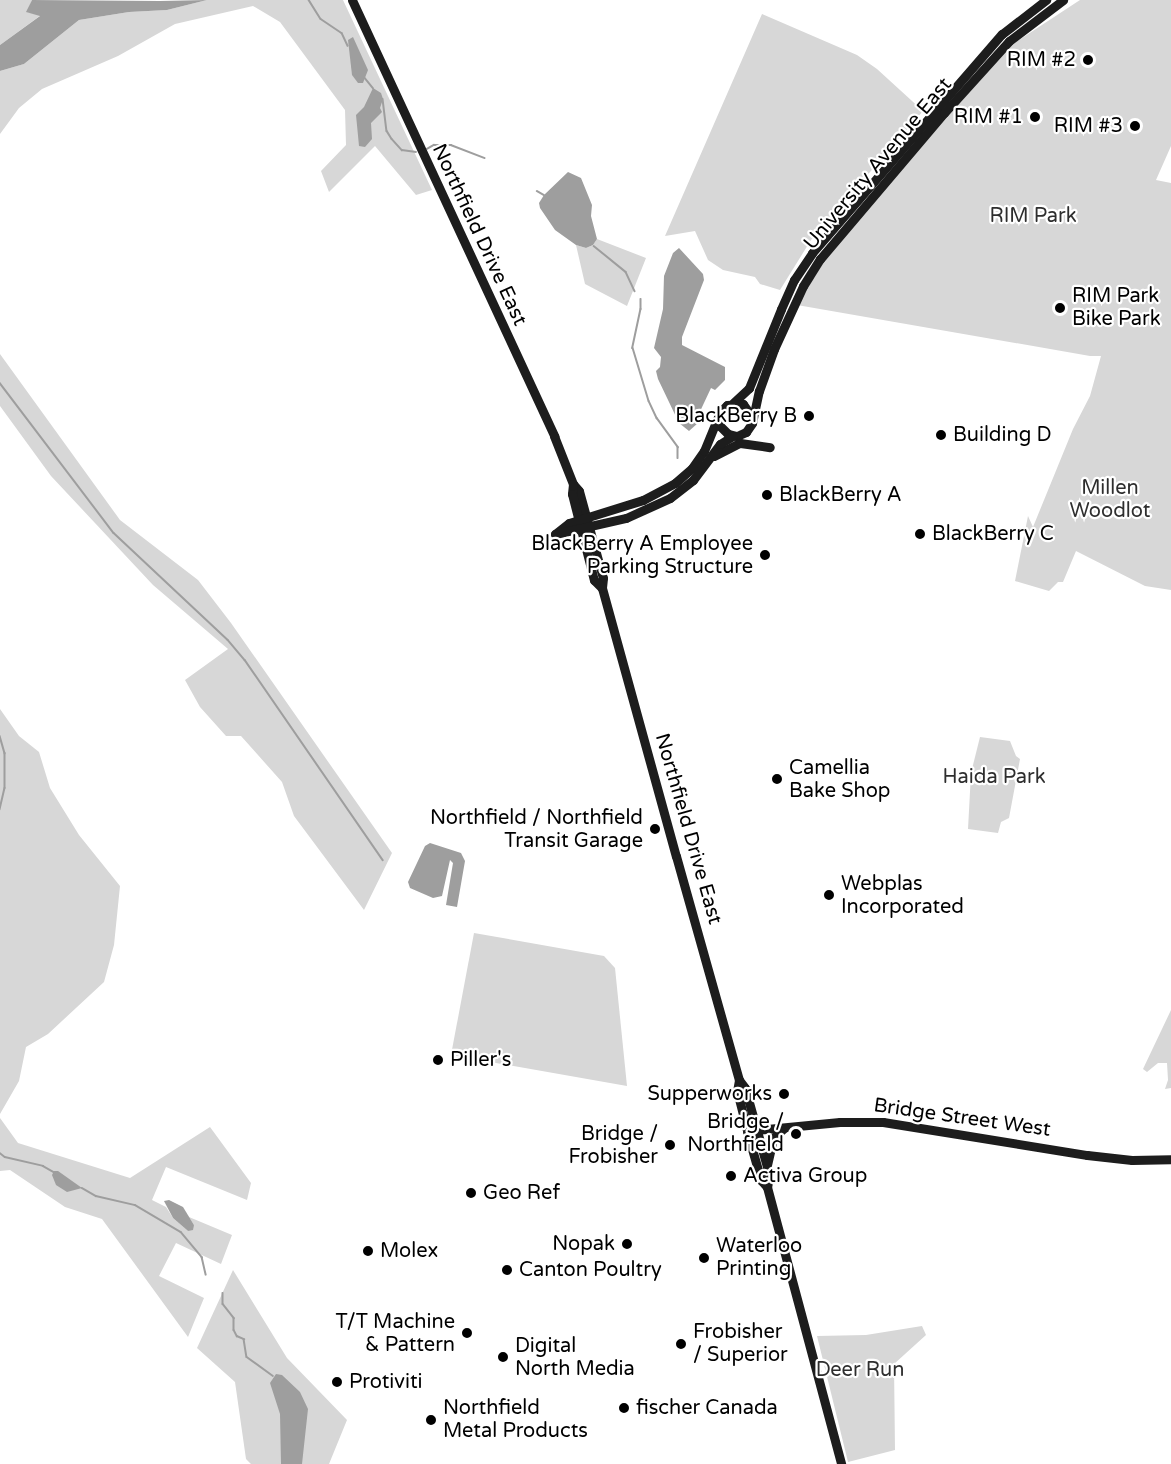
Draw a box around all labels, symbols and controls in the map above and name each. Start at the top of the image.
place label: RIM #2 [1007,48,1076,72]
marker: RIM #2 [1081,53,1095,67]
street label: University Avenue East [799,73,957,255]
place label: RIM #1 [954,105,1023,129]
marker: RIM #1 [1028,110,1042,124]
place label: RIM #3 [1054,114,1123,138]
marker: RIM #3 [1128,119,1142,133]
street label: Northfield Drive East [426,140,532,330]
park label: RIM Park [989,204,1077,228]
place label: RIM Park Bike Park [1072,284,1161,331]
marker: RIM Park Bike Park [1053,301,1067,315]
place label: BlackBerry B [675,404,797,428]
marker: BlackBerry B [802,409,816,423]
place label: Building D [953,423,1051,447]
marker: Building D [934,428,948,442]
park label: Millen Woodlot [1070,476,1150,523]
place label: BlackBerry A [779,483,902,507]
marker: BlackBerry A [760,488,774,502]
place label: BlackBerry C [932,522,1054,546]
marker: BlackBerry C [913,527,927,541]
place label: BlackBerry A Employee Parking Structure [531,532,753,579]
marker: BlackBerry A Employee Parking Structure [758,548,772,562]
street label: Northfield Drive East [649,731,727,927]
place label: Camellia Bake Shop [789,756,890,803]
park label: Haida Park [942,765,1046,789]
marker: Camellia Bake Shop [770,772,784,786]
place label: Northfield / Northfield Transit Garage [430,806,643,853]
marker: Northfield / Northfield Transit Garage [648,822,662,836]
place label: Webplas Incorporated [841,872,964,919]
marker: Webplas Incorporated [822,888,836,902]
place label: Piller's [450,1048,511,1072]
marker: Piller's [431,1053,445,1067]
place label: Supperworks [648,1082,772,1106]
marker: Supperworks [777,1087,791,1101]
street label: Bridge Street West [872,1094,1052,1142]
place label: Bridge / Northfield [687,1110,784,1157]
place label: Bridge / Frobisher [569,1122,658,1169]
marker: Bridge / Northfield [789,1127,803,1141]
marker: Bridge / Frobisher [663,1138,677,1152]
place label: Activa Group [743,1164,867,1188]
marker: Activa Group [724,1169,738,1183]
place label: Geo Ref [483,1181,560,1205]
marker: Geo Ref [464,1186,478,1200]
place label: Nopak [552,1232,615,1256]
place label: Waterloo Printing [716,1234,802,1281]
marker: Nopak [620,1237,634,1251]
place label: Molex [380,1239,438,1263]
marker: Molex [361,1244,375,1258]
marker: Waterloo Printing [697,1251,711,1265]
place label: Canton Poultry [519,1258,662,1282]
marker: Canton Poultry [500,1263,514,1277]
place label: T/T Machine & Pattern [335,1310,455,1357]
place label: Frobisher / Superior [693,1320,788,1367]
marker: T/T Machine & Pattern [460,1326,474,1340]
place label: Digital North Media [515,1334,635,1381]
marker: Frobisher / Superior [674,1337,688,1351]
marker: Digital North Media [496,1350,510,1364]
park label: Deer Run [816,1358,904,1382]
place label: Protiviti [349,1370,423,1394]
marker: Protiviti [330,1375,344,1389]
place label: Northfield Metal Products [443,1396,588,1443]
place label: fischer Canada [636,1396,778,1420]
marker: fischer Canada [617,1401,631,1415]
marker: Northfield Metal Products [424,1413,438,1427]

